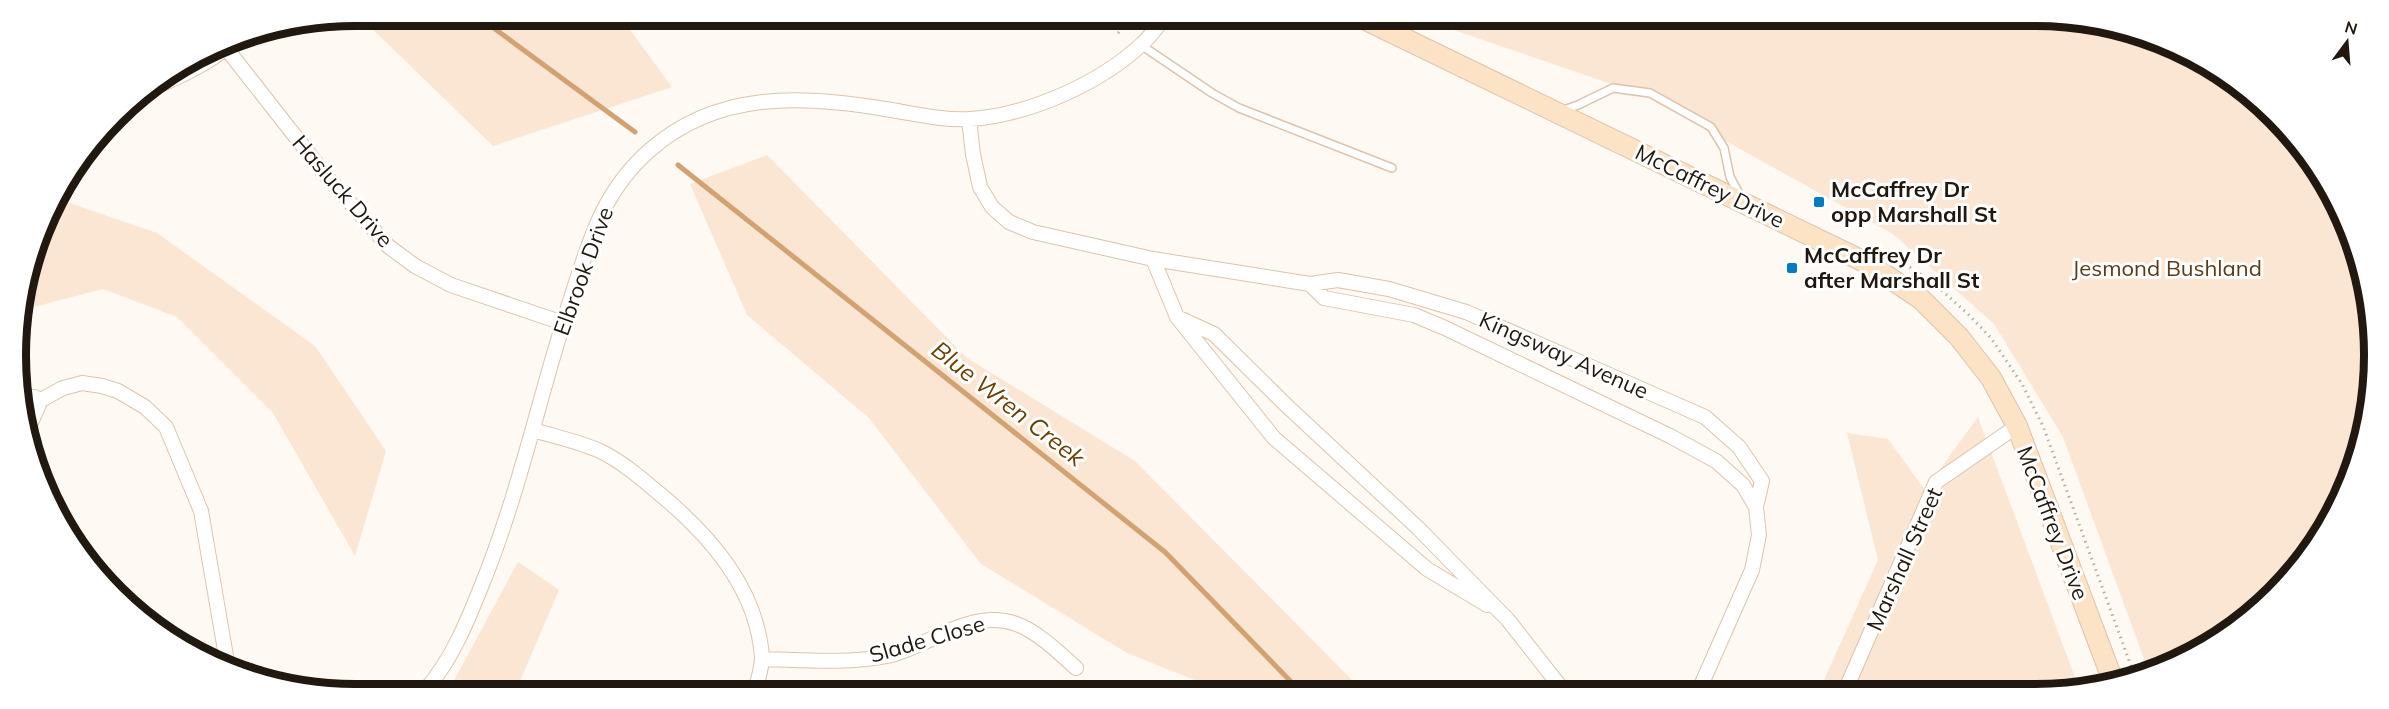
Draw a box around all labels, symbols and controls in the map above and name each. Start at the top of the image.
north arrow [2317,12,2377,72]
text: N [2343,16,2360,39]
street label: Hasluck Drive [287,129,399,253]
street label: McCaffrey Drive [1631,138,1789,234]
place label: McCaffrey Dr opp Marshall St [1831,175,1997,228]
marker: McCaffrey Dr opp Marshall St [1812,195,1826,209]
street label: Elbrook Drive [547,203,619,339]
place label: McCaffrey Dr after Marshall St [1804,241,1979,294]
park label: Jesmond Bushland [2072,254,2262,282]
marker: McCaffrey Dr after Marshall St [1785,261,1799,275]
street label: Kingsway Avenue [1475,305,1653,405]
water label: Blue Wren Creek [926,334,1092,473]
street label: McCaffrey Drive [2011,442,2095,604]
street label: Marshall Street [1860,483,1948,635]
street label: Slade Close [866,609,988,669]

